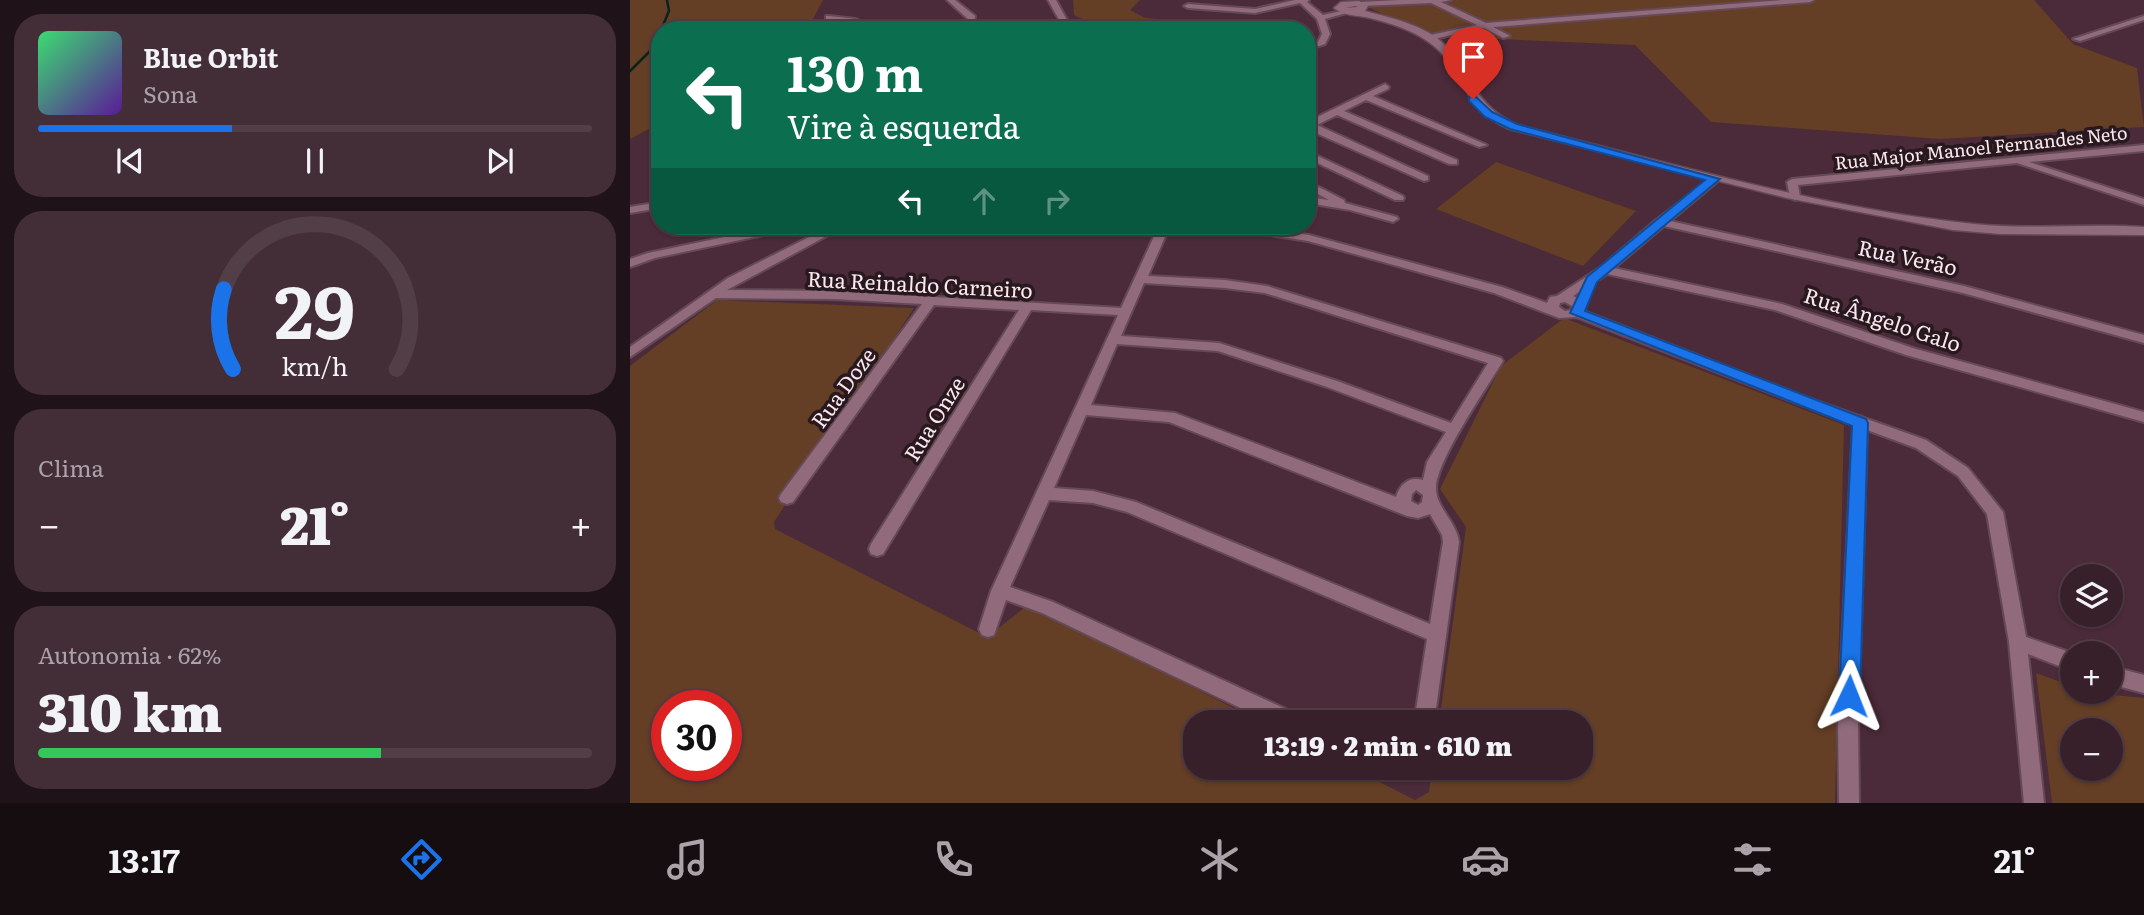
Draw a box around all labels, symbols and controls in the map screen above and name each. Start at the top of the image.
pin [1443,27,1503,99]
text: 130 m [787,34,923,107]
text: Blue Orbit [143,37,278,76]
icon: arrive [1454,38,1492,76]
icon: left [672,49,763,140]
text: Sona [143,76,198,110]
text: Vire à esquerda [787,101,1020,149]
street label: Rua Major Manoel Fernandes Neto [1833,118,2129,176]
icon: previous [111,142,149,180]
icon: pause [296,142,334,180]
icon: next [481,142,519,180]
icon: left [892,182,930,220]
icon: ahead [965,182,1003,220]
icon: right [1038,182,1076,220]
street label: Rua Verão [1856,230,1960,282]
text: 29 [274,253,356,361]
street label: Rua Reinaldo Carneiro [806,262,1034,304]
street label: Rua Ângelo Galo [1800,278,1966,358]
street label: Rua Doze [802,340,882,434]
text: km/h [282,347,348,384]
street label: Rua Onze [895,370,971,466]
text: Clima [38,450,104,484]
text: 21° [280,484,350,561]
text: − [38,494,60,551]
text: + [570,494,592,551]
map controls [2060,564,2123,781]
button: layers [2060,564,2123,627]
text: Autonomia · 62% [38,637,221,671]
button: + [2060,641,2123,704]
position arrow [1812,659,1886,733]
text: 310 km [38,671,222,748]
speed limit sign: 30 [651,690,742,781]
button: − [2060,718,2123,781]
text: 13:19 · 2 min · 610 m [1264,725,1512,764]
text: 13:17 [109,835,180,883]
icon: directions [397,835,446,884]
icon: music [663,835,712,884]
icon: phone [929,835,978,884]
icon: climate [1195,835,1244,884]
icon: car [1461,835,1510,884]
icon: filters [1728,835,1777,884]
text: 21° [1994,835,2035,883]

